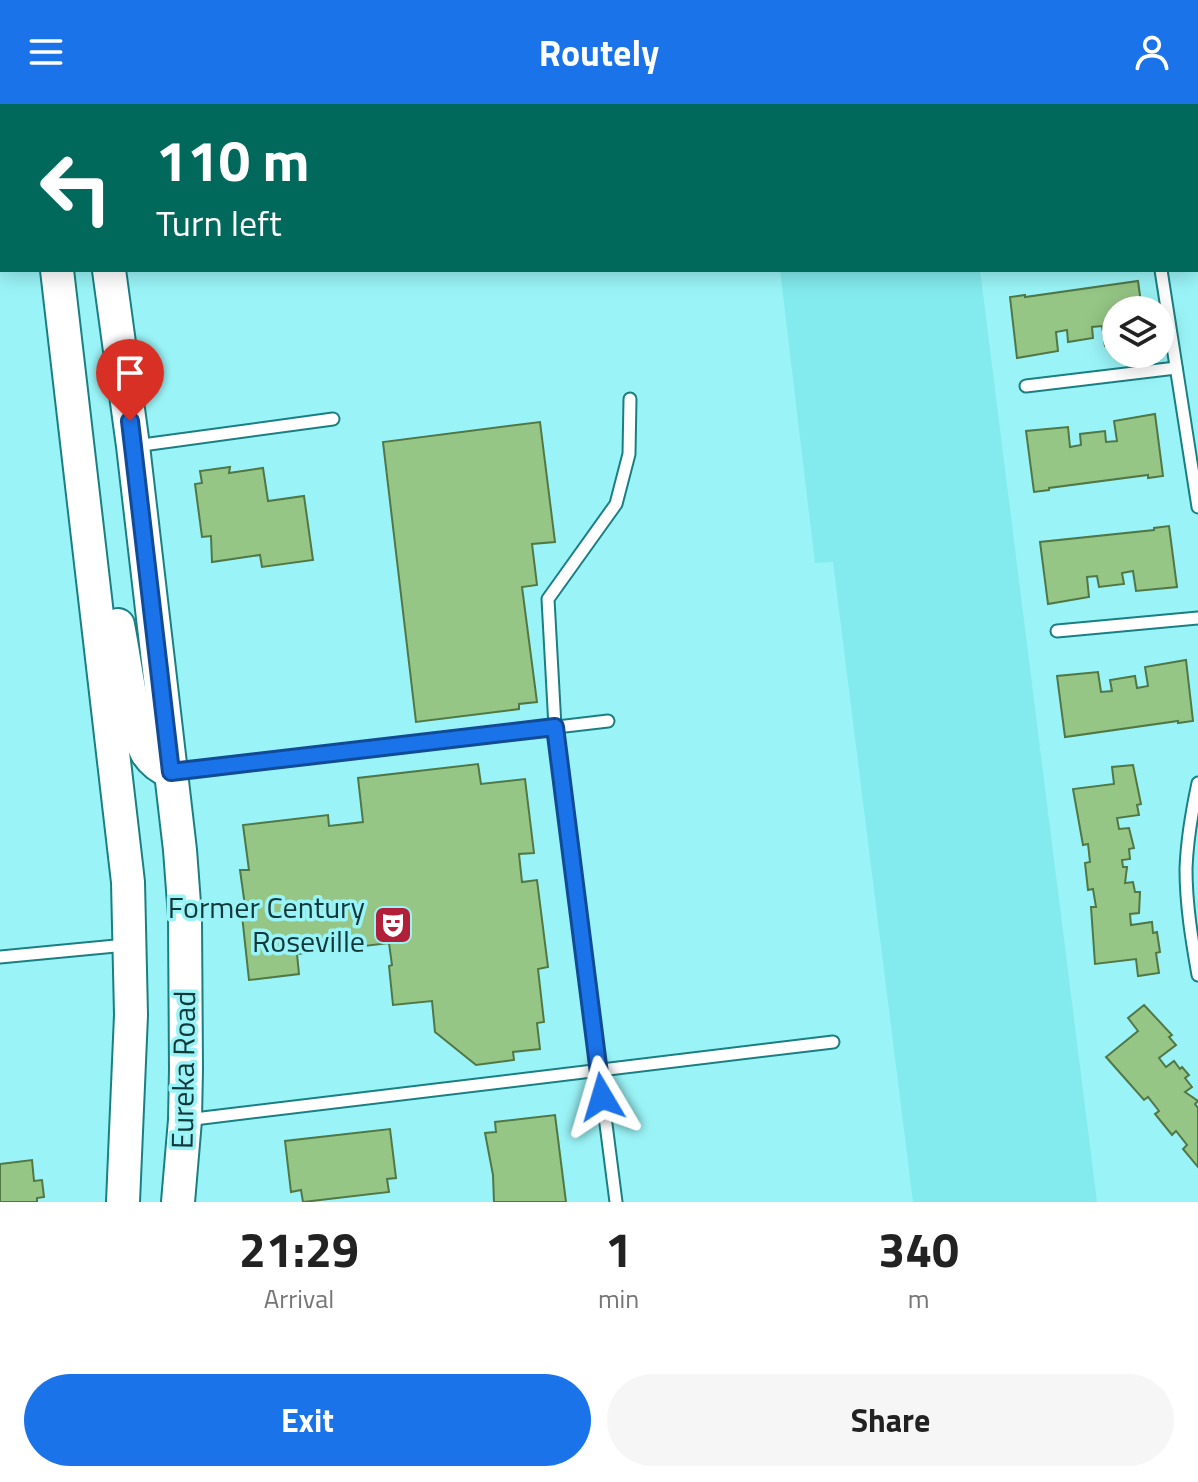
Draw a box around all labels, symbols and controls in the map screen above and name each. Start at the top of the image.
text: Routely [539,25,659,80]
icon: menu [24,30,68,74]
icon: person [1130,30,1174,74]
text: 110 m [156,118,309,203]
icon: left [24,136,128,240]
text: Turn left [156,195,282,250]
map controls [1102,296,1174,368]
button: layers [1102,296,1174,368]
pin [96,339,164,421]
icon: arrive [108,351,152,395]
place label: Former Century Roseville [168,884,365,964]
theatre icon: Former Century Roseville [372,904,414,946]
street label: Eureka Road [159,990,207,1150]
position arrow [560,1055,644,1139]
text: 21:29 [239,1213,359,1286]
text: 1 [605,1213,632,1286]
text: 340 [878,1213,959,1286]
text: Arrival [264,1279,334,1318]
text: min [598,1279,639,1318]
text: m [908,1279,930,1318]
button: Exit [24,1374,591,1466]
button: Share [607,1374,1174,1466]

